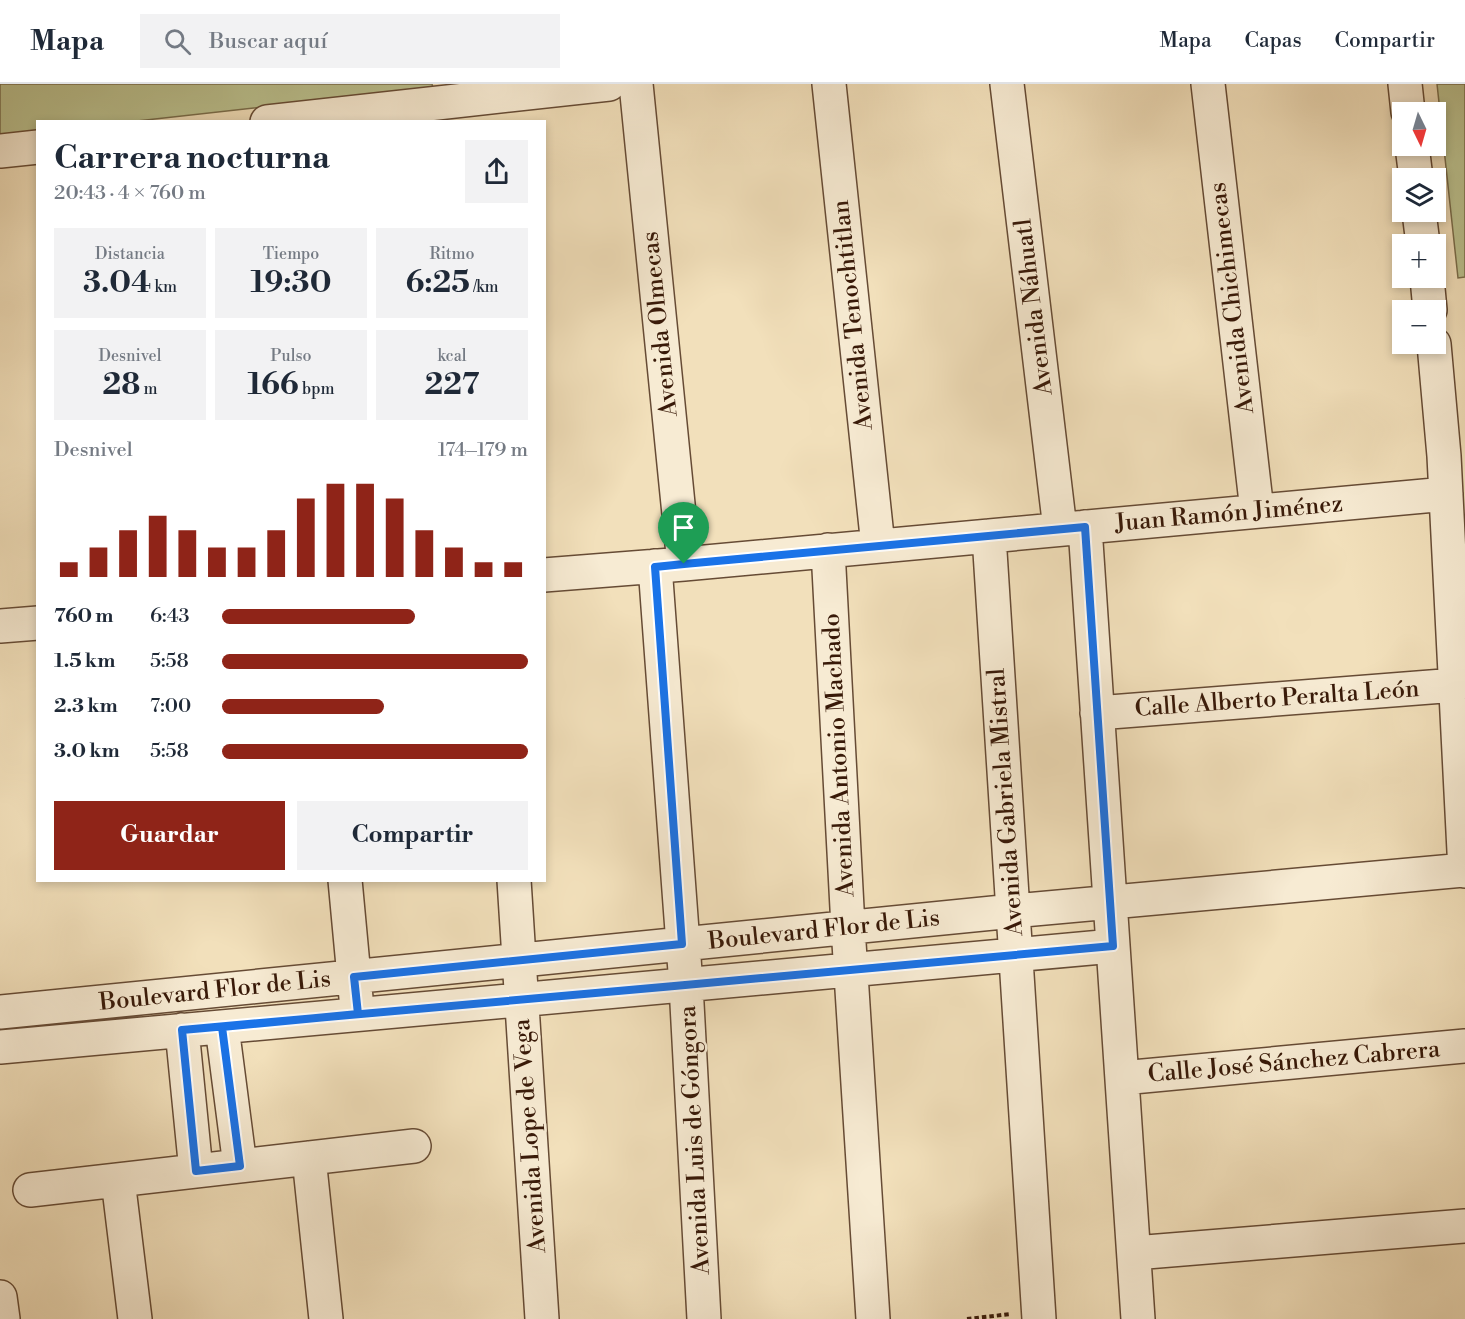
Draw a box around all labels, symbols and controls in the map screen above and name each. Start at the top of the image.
search box [140,14,560,68]
text: Mapa [30,24,104,59]
icon: search [161,25,194,58]
text: Buscar aquí [209,28,328,55]
text: Mapa [1160,28,1212,54]
text: Capas [1245,28,1302,54]
text: Compartir [1335,28,1435,54]
north arrow [1392,102,1446,156]
map controls [1392,102,1446,354]
text: Carrera nocturna [54,138,330,179]
button: share [465,140,528,203]
button: layers [1392,168,1446,222]
text: 20:43 · 4 × 760 m [54,181,206,206]
street label: Avenida Chichimecas [1203,181,1261,416]
street label: Avenida Tenochtitlan [826,198,880,433]
street label: Avenida Náhuatl [1008,217,1060,398]
street label: Avenida Olmecas [635,230,685,419]
button: + [1392,234,1446,288]
text: Distancia [95,244,165,264]
text: Tiempo [263,244,319,264]
text: Ritmo [430,244,474,264]
text: 3.04 [83,264,151,302]
text: 19:30 [251,264,331,302]
text: 6:25 [405,264,470,302]
text: km [151,277,177,297]
text: /km [470,277,499,297]
button: − [1392,300,1446,354]
text: Desnivel [99,346,161,366]
text: Pulso [271,346,311,366]
text: kcal [437,346,467,366]
text: 28 [102,366,140,404]
text: 166 [248,366,299,404]
text: 227 [425,366,479,404]
text: m [140,379,158,399]
text: bpm [299,379,334,399]
text: Desnivel [54,438,133,463]
text: 174–179 m [438,438,528,463]
street label: Juan Ramón Jiménez [1113,489,1344,539]
pin [658,502,709,564]
icon: arrive [667,511,700,544]
text: 760 m [54,604,113,629]
text: 6:43 [150,604,190,629]
street label: Avenida Antonio Machado [817,612,861,899]
text: 1.5 km [54,649,115,674]
text: 5:58 [150,649,189,674]
street label: Avenida Gabriela Mistral [982,667,1030,938]
street label: Calle Alberto Peralta León [1134,674,1420,724]
text: 2.3 km [54,694,118,719]
text: 7:00 [150,694,191,719]
text: 3.0 km [54,739,120,764]
text: 5:58 [150,739,189,764]
button: Guardar [54,801,285,870]
button: Compartir [297,801,528,870]
street label: Boulevard Flor de Lis [706,903,941,957]
street label: Boulevard Flor de Lis [97,964,332,1018]
street label: Avenida Luis de Góngora [673,1004,717,1276]
street label: Avenida Lope de Vega [507,1017,553,1255]
street label: Calle José Sánchez Cabrera [1147,1034,1442,1090]

